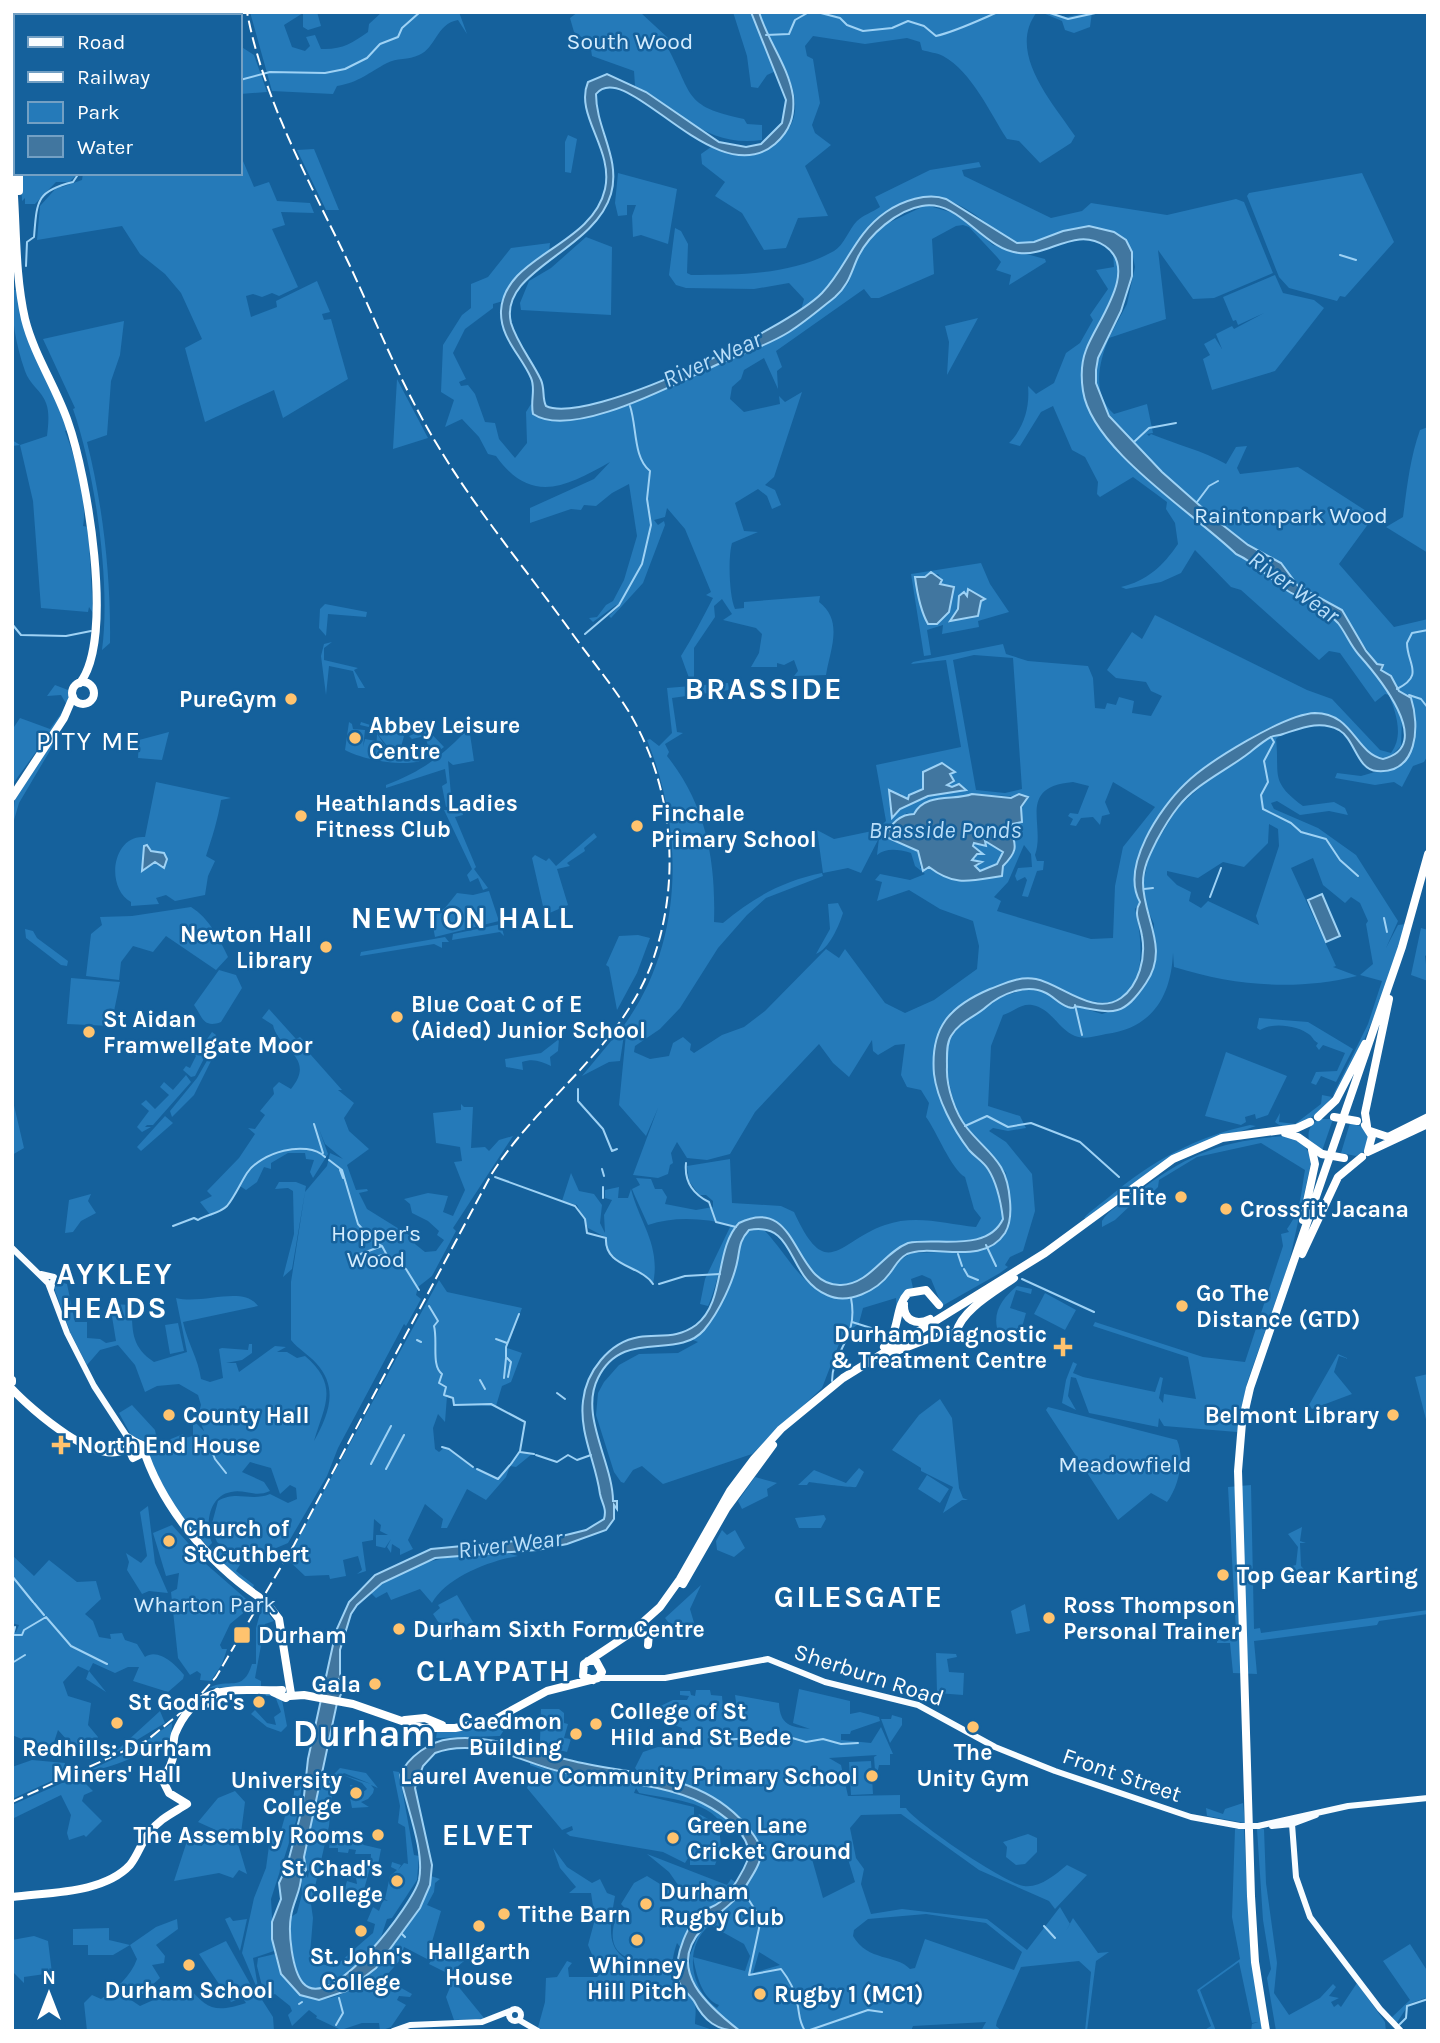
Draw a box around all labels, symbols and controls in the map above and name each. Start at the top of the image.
legend [14,14,242,175]
park label: South Wood [567,28,693,55]
text: Road [77,30,125,54]
text: Railway [77,65,150,89]
text: Park [77,100,120,124]
text: Water [77,135,133,159]
water label: River Wear [658,325,766,393]
park label: Raintonpark Wood [1194,502,1388,529]
water label: River Wear [1243,545,1345,630]
district label: BRASSIDE [684,671,844,707]
place label: PureGym [179,686,277,713]
marker: PureGym [283,691,299,707]
place label: Abbey Leisure Centre [369,712,520,765]
district label: PITY ME [36,726,142,757]
marker: Abbey Leisure Centre [347,730,363,746]
place label: Heathlands Ladies Fitness Club [315,790,518,843]
place label: Finchale Primary School [651,800,817,853]
marker: Heathlands Ladies Fitness Club [293,808,309,824]
water label: Brasside Ponds [868,816,1022,844]
marker: Finchale Primary School [629,818,645,834]
district label: NEWTON HALL [351,900,575,936]
place label: Newton Hall Library [180,921,312,974]
marker: Newton Hall Library [318,939,334,955]
place label: Blue Coat C of E (Aided) Junior School [411,991,646,1044]
place label: St Aidan Framwellgate Moor [103,1006,313,1059]
marker: Blue Coat C of E (Aided) Junior School [389,1009,405,1025]
marker: St Aidan Framwellgate Moor [81,1024,97,1040]
place label: Elite [1118,1184,1167,1211]
marker: Elite [1173,1189,1189,1205]
place label: Crossfit Jacana [1240,1196,1409,1223]
marker: Crossfit Jacana [1218,1201,1234,1217]
park label: Hopper's Wood [331,1220,421,1273]
district label: AYKLEY HEADS [56,1256,174,1326]
place label: Go The Distance (GTD) [1196,1280,1360,1333]
marker: Go The Distance (GTD) [1174,1298,1190,1314]
place label: Durham Diagnostic & Treatment Centre [830,1321,1047,1374]
marker: Durham Diagnostic & Treatment Centre [1053,1337,1073,1357]
place label: County Hall [183,1402,310,1429]
place label: Belmont Library [1205,1402,1379,1429]
marker: County Hall [161,1407,177,1423]
marker: Belmont Library [1385,1407,1401,1423]
place label: North End House [77,1432,261,1459]
marker: North End House [51,1435,71,1455]
park label: Meadowfield [1058,1451,1192,1478]
place label: Church of St Cuthbert [183,1515,309,1568]
water label: River Wear [456,1524,565,1564]
marker: Church of St Cuthbert [161,1533,177,1549]
place label: Top Gear Karting [1237,1562,1418,1589]
marker: Top Gear Karting [1215,1567,1231,1583]
district label: GILESGATE [774,1579,944,1615]
park label: Wharton Park [134,1591,276,1618]
place label: Ross Thompson Personal Trainer [1063,1592,1239,1645]
marker: Ross Thompson Personal Trainer [1041,1610,1057,1626]
place label: Durham Sixth Form Centre [413,1616,705,1643]
marker: Durham Sixth Form Centre [391,1621,407,1637]
place label: Durham [258,1622,347,1649]
marker: Durham [232,1625,252,1645]
street label: Sherburn Road [791,1638,947,1712]
district label: CLAYPATH [416,1653,572,1689]
place label: Gala [312,1671,361,1698]
marker: Gala [367,1676,383,1692]
place label: St Godric's [128,1689,245,1716]
marker: St Godric's [251,1694,267,1710]
place label: College of St Hild and St Bede [610,1698,791,1751]
place label: Caedmon Building [458,1708,562,1761]
district label: Durham [293,1712,435,1755]
marker: Redhills: Durham Miners' Hall [109,1715,125,1731]
marker: College of St Hild and St Bede [588,1716,604,1732]
marker: The Unity Gym [965,1719,981,1735]
marker: Caedmon Building [568,1726,584,1742]
place label: Redhills: Durham Miners' Hall [22,1735,212,1788]
place label: The Unity Gym [916,1739,1030,1792]
street label: Front Street [1059,1742,1185,1808]
place label: Laurel Avenue Community Primary School [400,1763,858,1790]
place label: University College [231,1767,342,1820]
marker: Laurel Avenue Community Primary School [864,1768,880,1784]
marker: University College [348,1785,364,1801]
place label: Green Lane Cricket Ground [687,1812,852,1865]
district label: ELVET [442,1817,534,1853]
place label: The Assembly Rooms [133,1822,364,1849]
marker: The Assembly Rooms [370,1827,386,1843]
marker: Green Lane Cricket Ground [665,1830,681,1846]
place label: St Chad's College [281,1855,383,1908]
marker: St Chad's College [389,1873,405,1889]
place label: Durham Rugby Club [660,1878,784,1931]
marker: Durham Rugby Club [638,1896,654,1912]
place label: Tithe Barn [518,1901,631,1928]
marker: Tithe Barn [496,1906,512,1922]
marker: Hallgarth House [471,1918,487,1934]
marker: St. John's College [353,1923,369,1939]
marker: Whinney Hill Pitch [629,1932,645,1948]
place label: Hallgarth House [428,1938,530,1991]
place label: St. John's College [310,1943,412,1996]
place label: Whinney Hill Pitch [587,1952,687,2005]
marker: Durham School [181,1957,197,1973]
north arrow [14,1959,84,2029]
text: N [42,1967,56,1989]
place label: Durham School [105,1977,273,2004]
place label: Rugby 1 (MC1) [774,1981,923,2008]
marker: Rugby 1 (MC1) [752,1986,768,2002]

